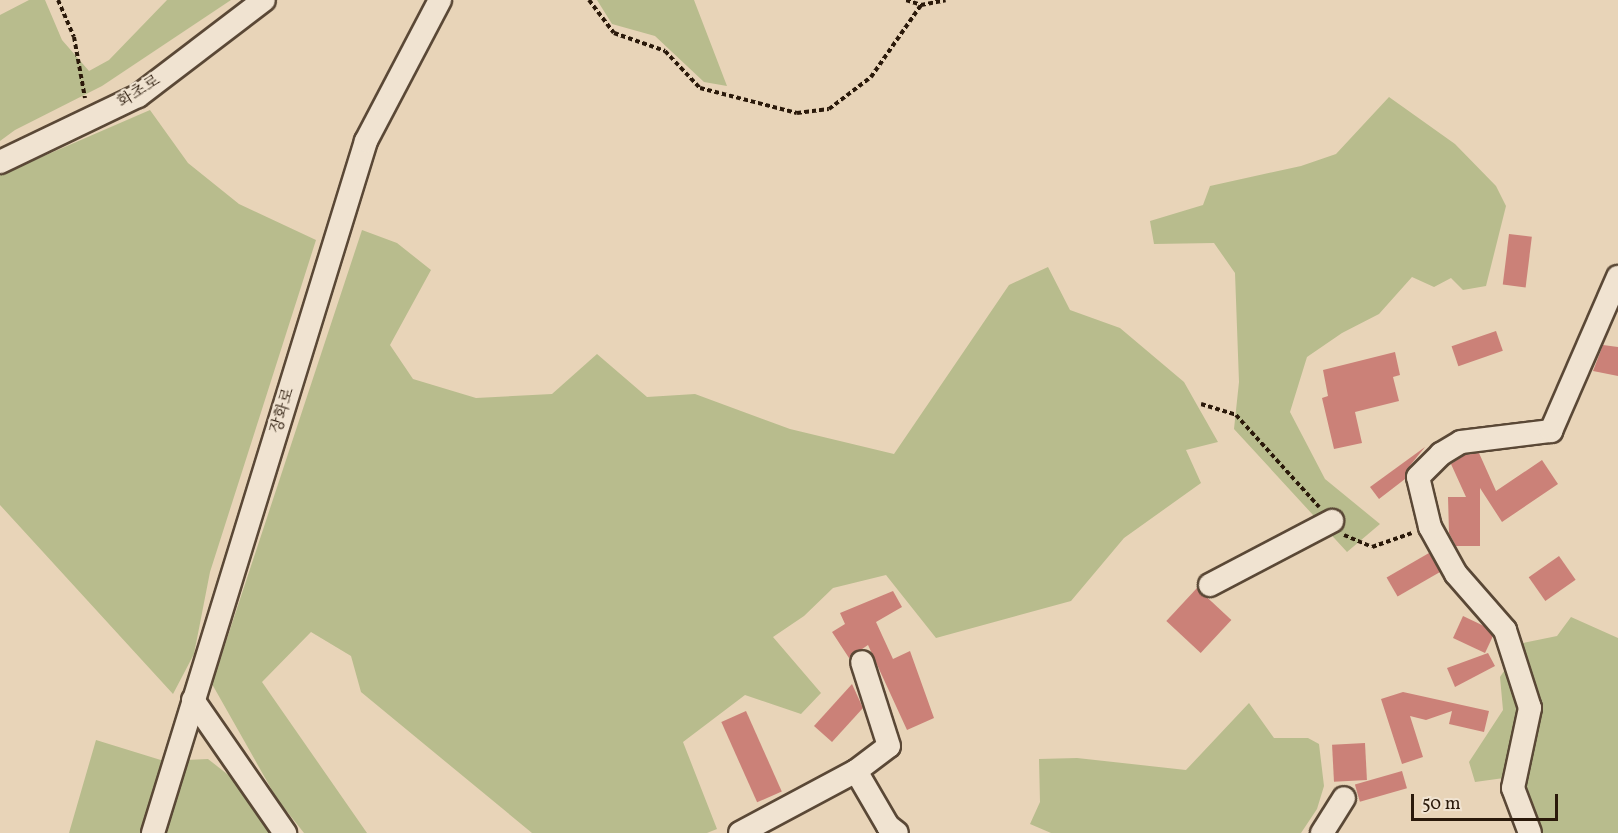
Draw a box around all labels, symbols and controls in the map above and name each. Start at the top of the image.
street label: 화초로 [114,72,164,112]
street label: 장화로 [267,386,299,436]
scale bar [1414,782,1561,820]
text: 50 m [1422,792,1461,817]

